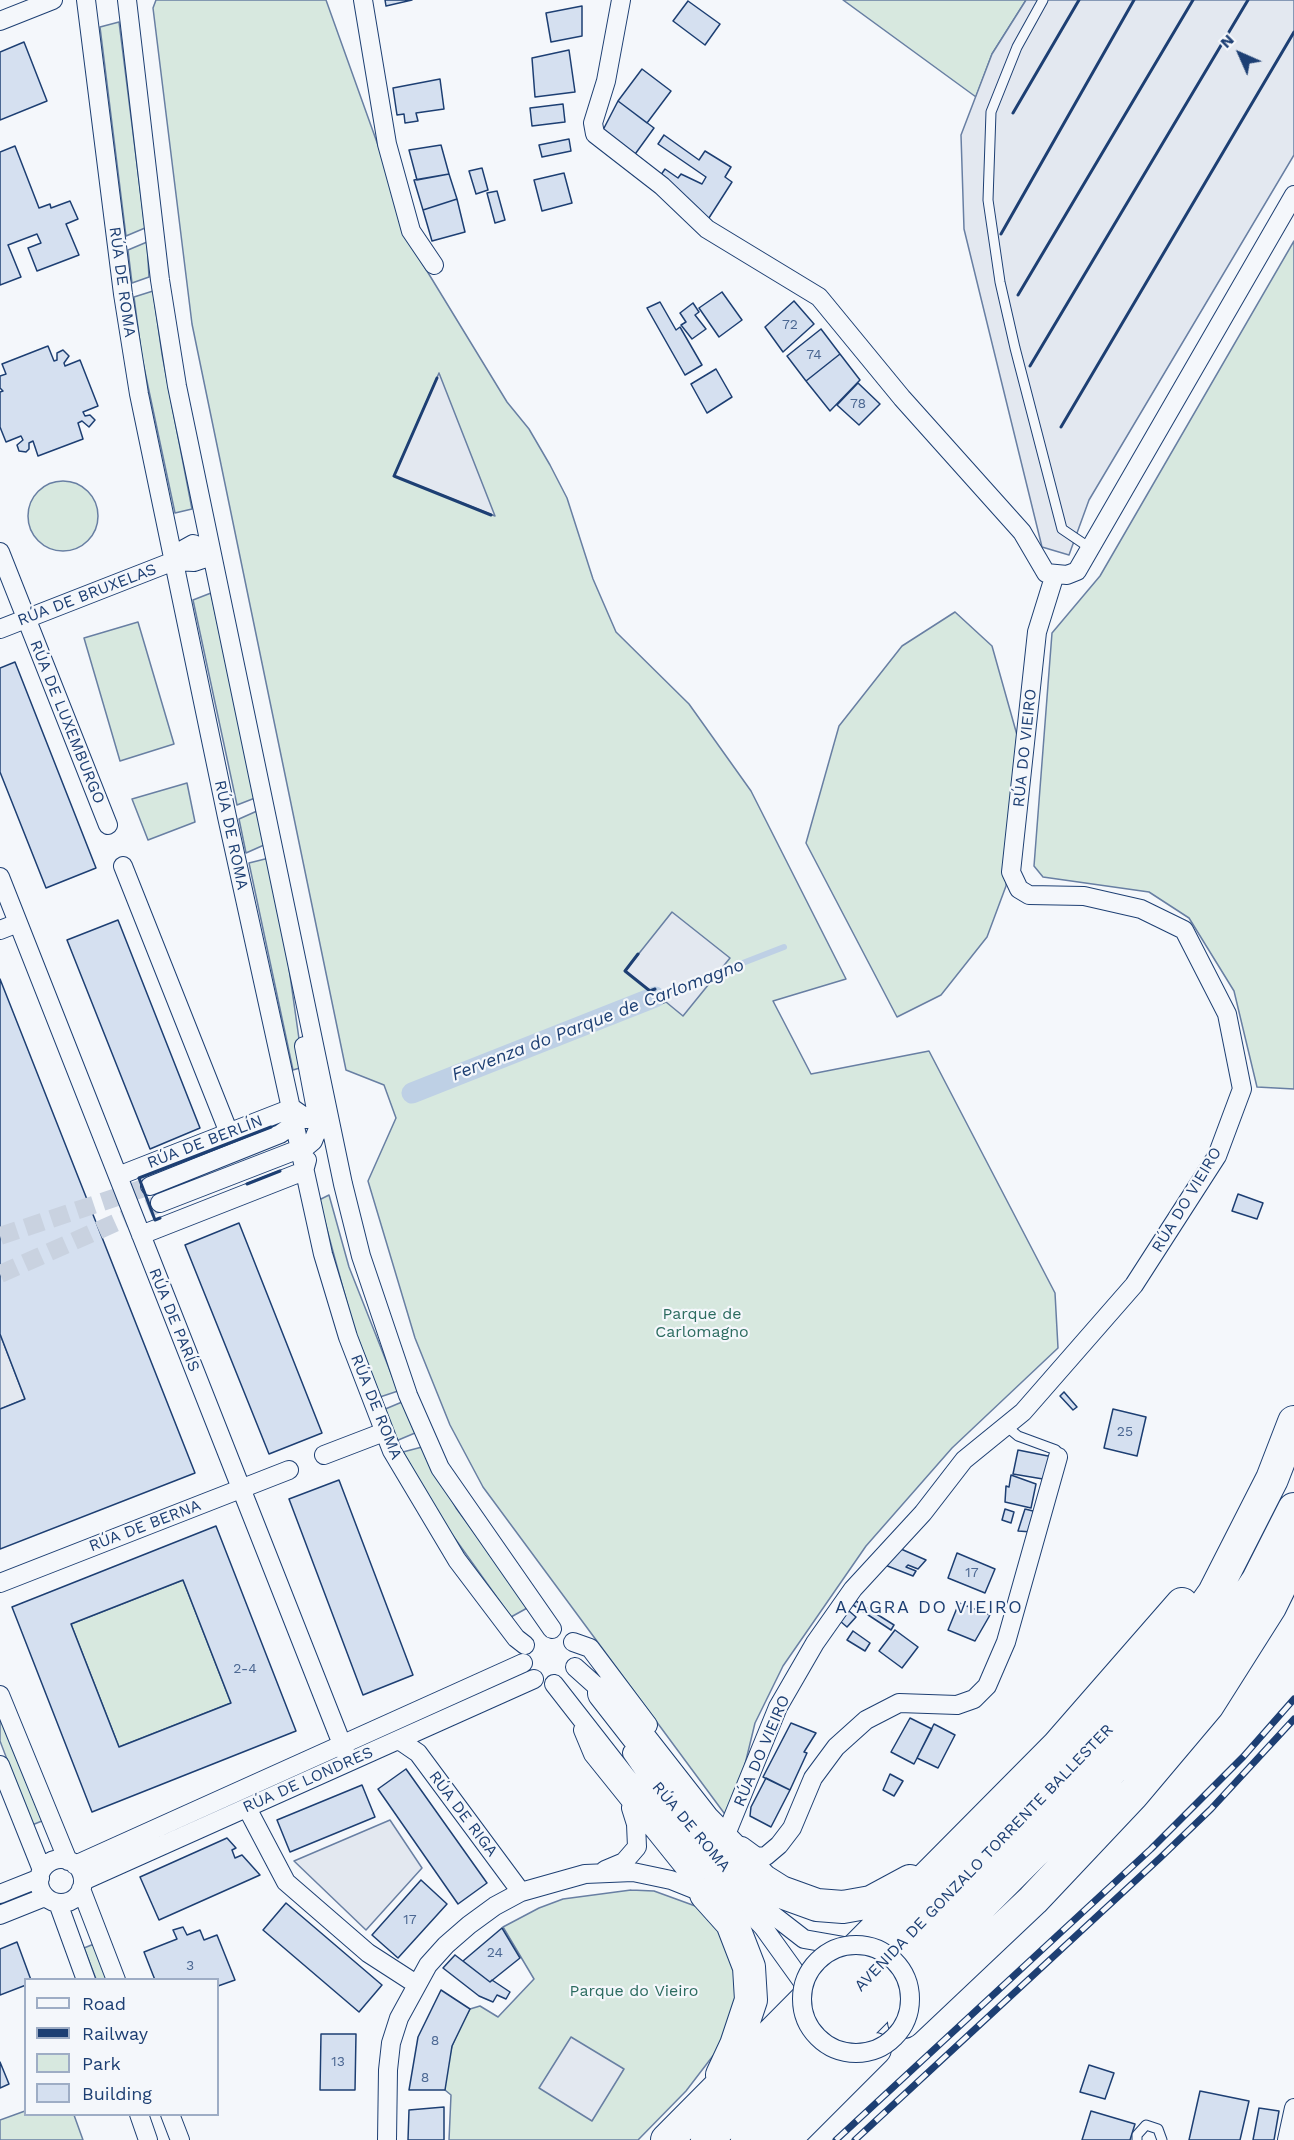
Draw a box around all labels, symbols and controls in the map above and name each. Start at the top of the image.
north arrow [1210,24,1270,84]
text: N [1216,30,1238,52]
street label: RÚA DE ROMA [105,225,139,339]
house number: 72 [782,317,798,333]
house number: 74 [806,347,822,363]
house number: 78 [850,396,866,412]
street label: RÚA DE BRUXELAS [15,560,159,630]
street label: RÚA DE LUXEMBURGO [25,637,109,807]
street label: RÚA DO VIEIRO [1009,688,1041,808]
street label: RÚA DE ROMA [210,778,252,892]
water label: Fervenza do Parque de Carlomagno [449,954,747,1086]
street label: RÚA DE BERLÍN [145,1111,265,1173]
street label: RÚA DO VIEIRO [1148,1144,1226,1256]
street label: RÚA DE PARÍS [144,1265,204,1375]
park label: Parque de Carlomagno [655,1304,749,1342]
street label: RÚA DE ROMA [346,1352,406,1462]
house number: 25 [1117,1424,1133,1440]
street label: RÚA DE BERNA [86,1496,204,1556]
house number: 17 [965,1565,979,1581]
district label: A AGRA DO VIEIRO [835,1597,1023,1619]
house number: 2-4 [233,1661,257,1677]
street label: RÚA DO VIEIRO [730,1692,794,1810]
street label: AVENIDA DE GONZALO TORRENTE BALLESTER [851,1720,1117,1996]
street label: RÚA DE LONDRES [240,1743,376,1817]
street label: RÚA DE RIGA [425,1767,501,1861]
street label: RÚA DE ROMA [648,1778,734,1876]
house number: 17 [403,1912,417,1928]
house number: 24 [487,1945,503,1961]
house number: 3 [186,1958,194,1974]
legend [24,1978,219,2116]
park label: Parque do Vieiro [570,1981,698,2001]
text: Road [82,1993,126,2014]
text: Railway [82,2023,148,2044]
house number: 8 [431,2033,439,2049]
text: Park [82,2053,121,2074]
house number: 13 [331,2054,345,2070]
house number: 8 [421,2070,429,2086]
text: Building [82,2083,152,2104]

